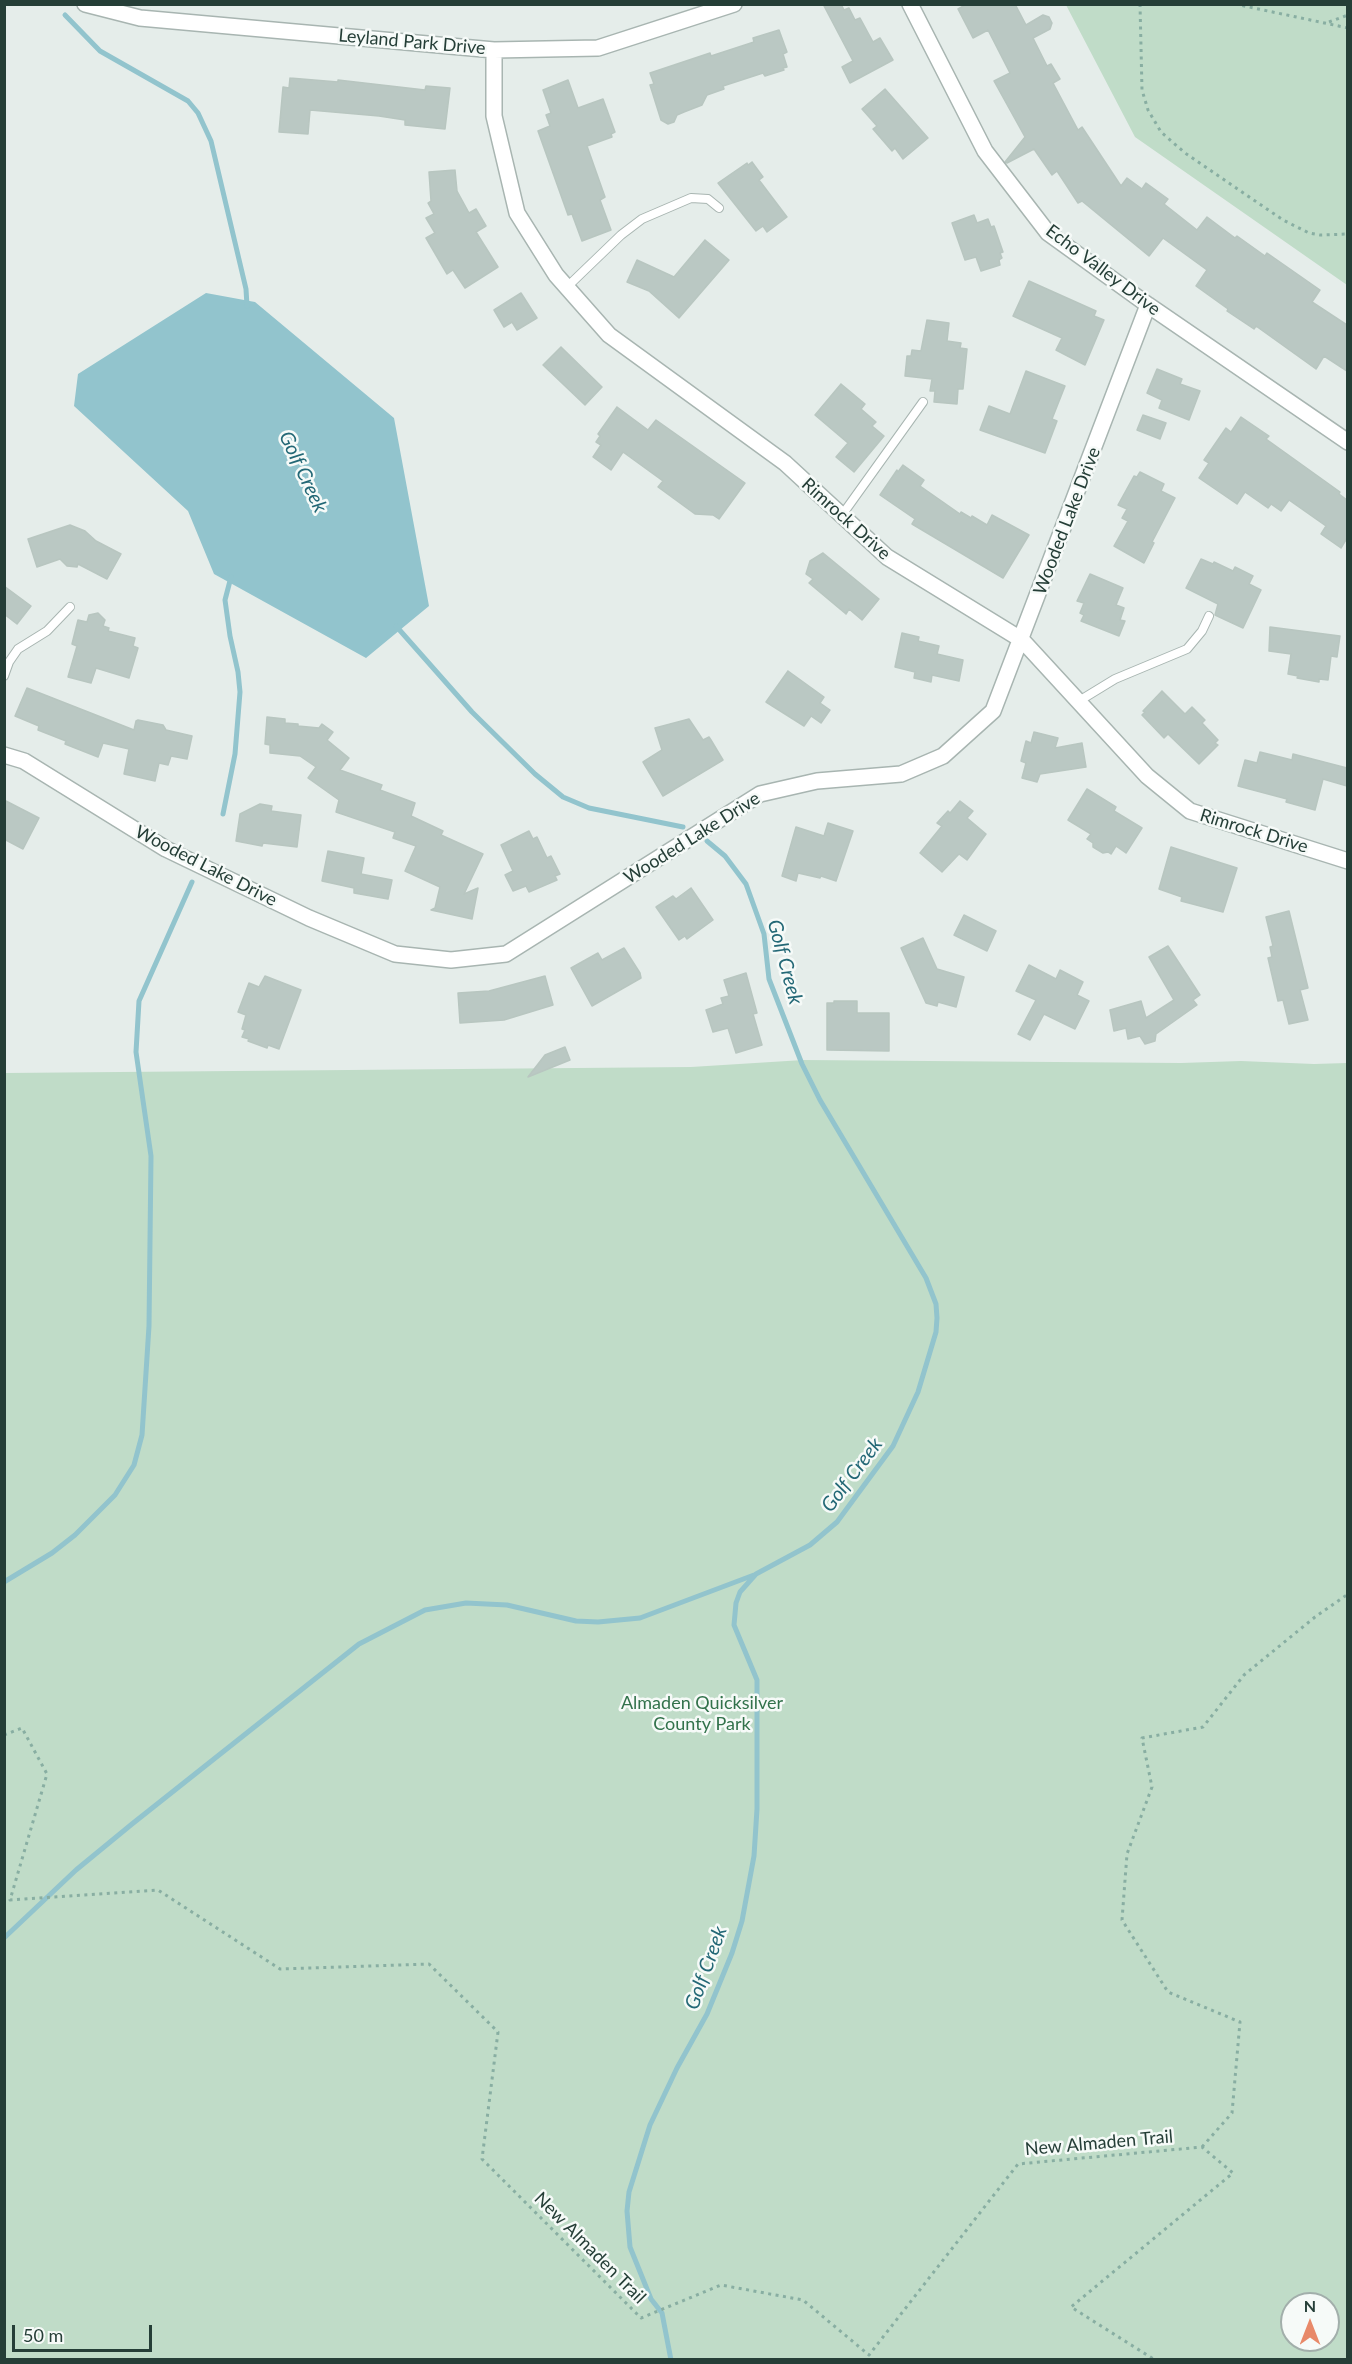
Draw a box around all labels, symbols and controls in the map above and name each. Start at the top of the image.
street label: Leyland Park Drive [337,25,487,59]
street label: Echo Valley Drive [1041,220,1165,320]
water label: Golf Creek [274,428,332,516]
street label: Wooded Lake Drive [1029,444,1105,598]
street label: Rimrock Drive [797,474,895,564]
street label: Wooded Lake Drive [620,787,764,889]
street label: Rimrock Drive [1197,804,1311,858]
street label: Wooded Lake Drive [132,821,280,911]
water label: Golf Creek [762,917,808,1007]
water label: Golf Creek [816,1433,888,1517]
park label: Almaden Quicksilver County Park [621,1692,783,1734]
water label: Golf Creek [680,1923,732,2013]
street label: New Almaden Trail [1024,2126,1174,2160]
street label: New Almaden Trail [530,2188,650,2308]
north arrow [1280,2292,1340,2352]
text: N [1304,2296,1316,2315]
scale bar [15,2313,154,2351]
text: 50 m [23,2324,63,2346]

